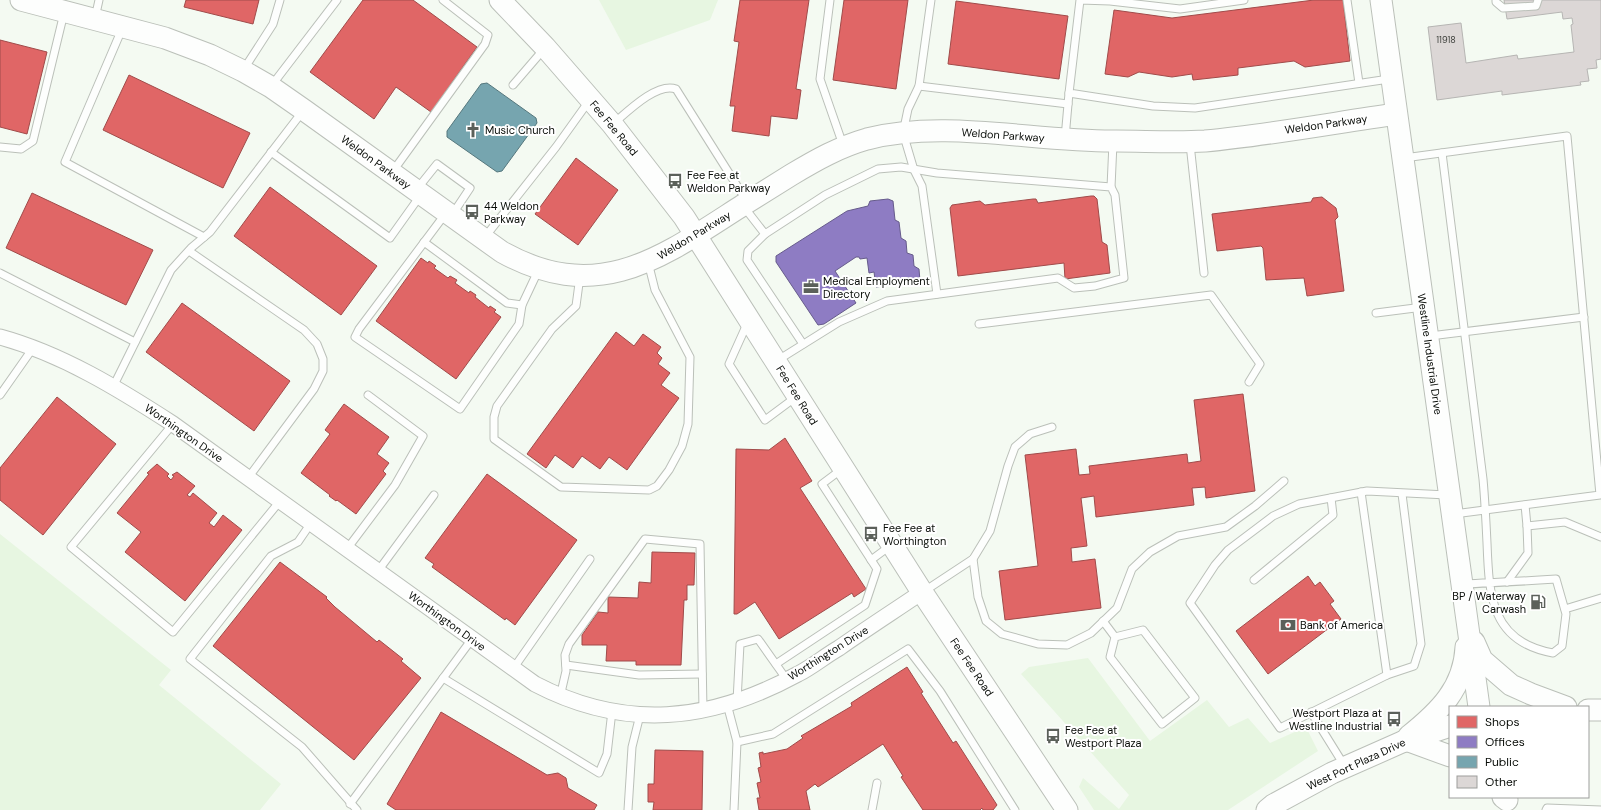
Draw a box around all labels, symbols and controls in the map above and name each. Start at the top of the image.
house number: 11918 [1436,34,1456,46]
street label: Fee Fee Road [587,98,641,159]
street label: Weldon Parkway [1284,111,1368,137]
church icon: Music Church [464,121,482,139]
place label: Music Church [485,123,555,137]
street label: Weldon Parkway [961,125,1045,145]
street label: Weldon Parkway [338,132,414,192]
place label: Fee Fee at Weldon Parkway [687,168,770,195]
bus stop icon: Fee Fee at Weldon Parkway [666,172,684,190]
place label: 44 Weldon Parkway [484,199,539,226]
bus stop icon: 44 Weldon Parkway [463,203,481,221]
street label: Weldon Parkway [655,208,733,262]
place label: Medical Employment Directory [823,274,930,301]
office icon: Medical Employment Directory [802,278,820,296]
street label: Westline Industrial Drive [1415,292,1445,416]
street label: Fee Fee Road [773,363,821,428]
street label: Worthington Drive [142,401,226,465]
place label: Fee Fee at Worthington [883,521,946,548]
bus stop icon: Fee Fee at Worthington [862,525,880,543]
street label: Worthington Drive [406,588,488,654]
place label: BP / Waterway Carwash [1452,589,1526,616]
fuel station icon: BP / Waterway Carwash [1529,593,1547,611]
bank icon: Bank of America [1279,616,1297,634]
place label: Bank of America [1300,618,1383,632]
street label: Worthington Drive [785,623,871,683]
street label: Fee Fee Road [947,635,997,699]
place label: Westport Plaza at Westline Industrial [1289,706,1382,733]
legend [1449,706,1589,798]
bus stop icon: Westport Plaza at Westline Industrial [1385,710,1403,728]
text: Shops [1485,714,1520,730]
place label: Fee Fee at Westport Plaza [1065,723,1141,750]
bus stop icon: Fee Fee at Westport Plaza [1044,727,1062,745]
text: Offices [1485,734,1525,750]
street label: West Port Plaza Drive [1304,735,1408,793]
text: Public [1485,754,1519,770]
text: Other [1485,774,1518,790]

